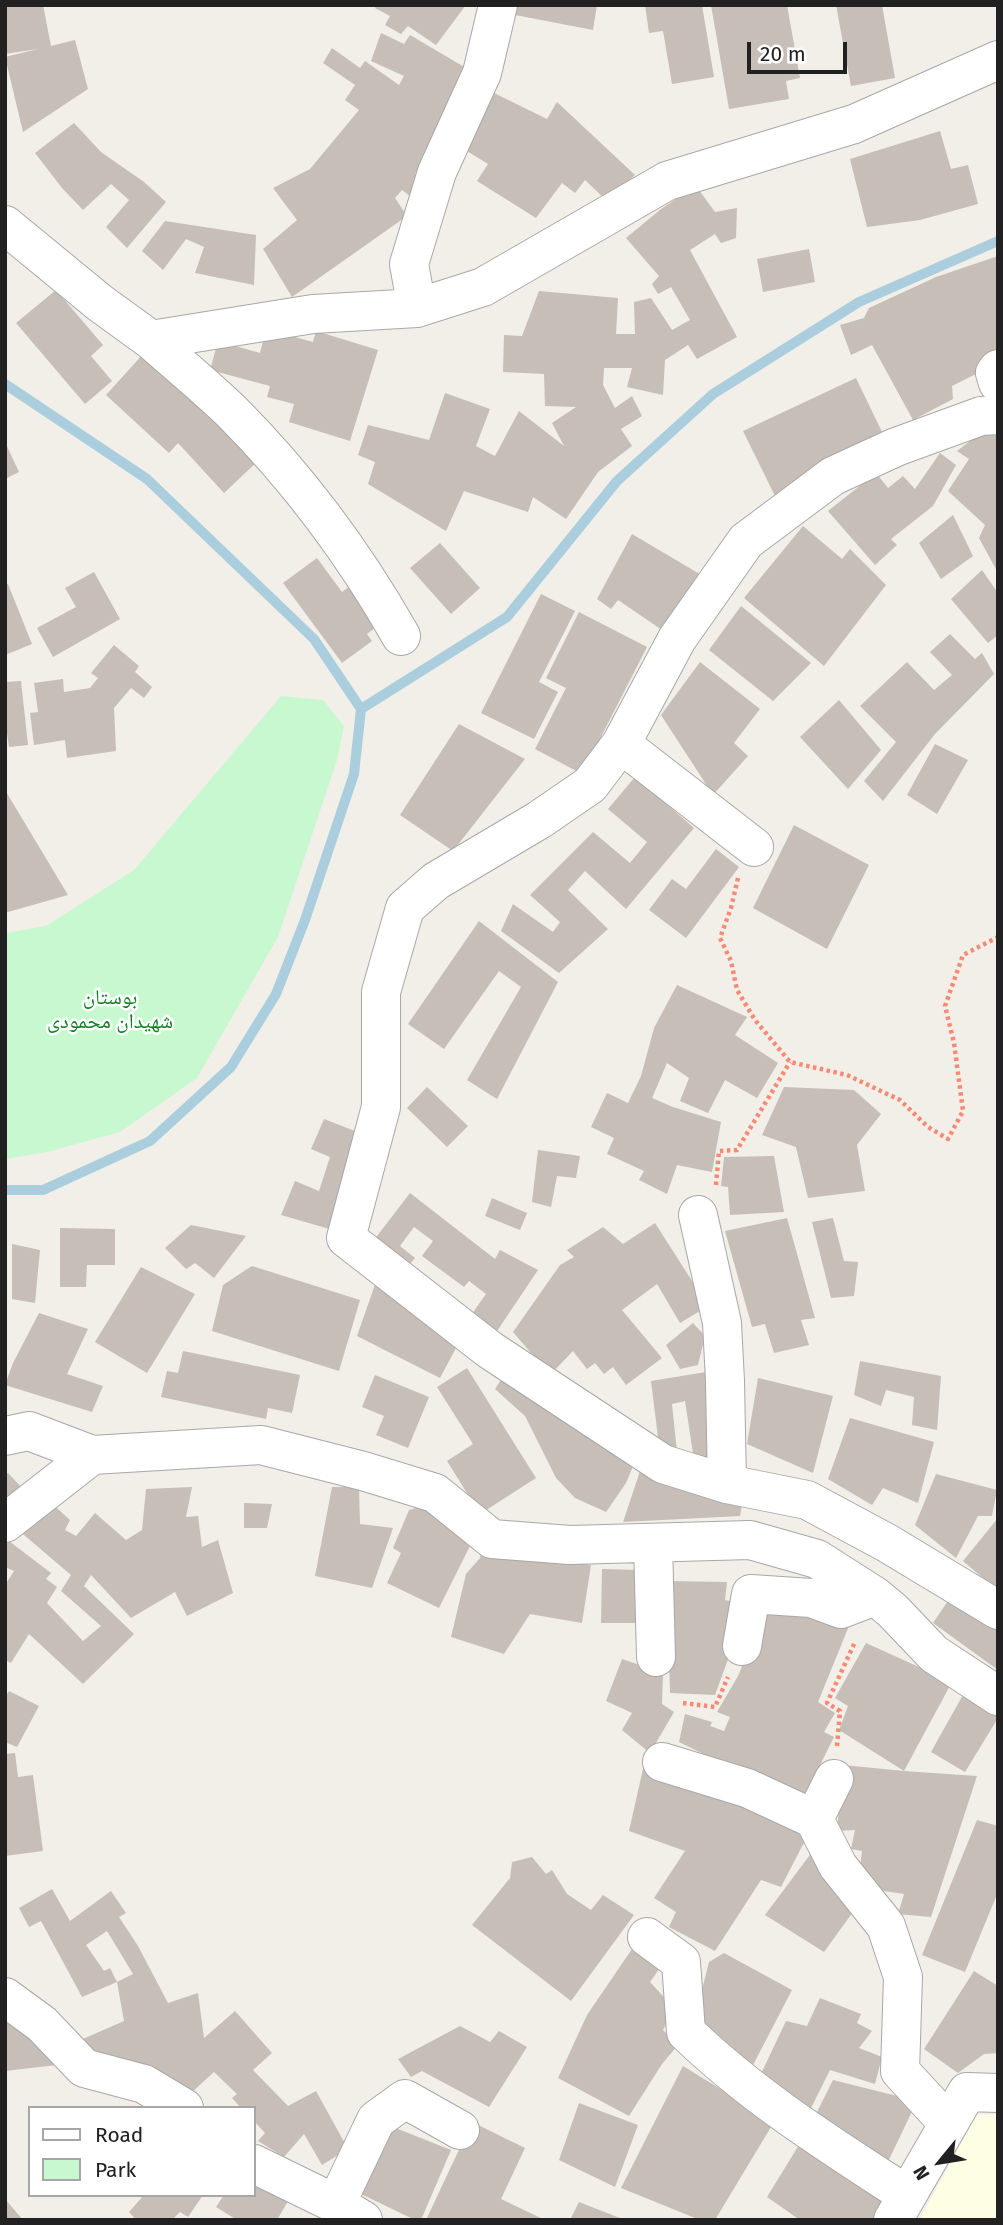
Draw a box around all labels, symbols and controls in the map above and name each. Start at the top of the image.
scale bar [751,28,851,72]
text: 20 m [760,41,806,67]
park label: بوستان شهیدان محمودی [47,985,173,1035]
legend [28,2106,256,2197]
text: Road [95,2122,143,2148]
north arrow [905,2127,975,2197]
text: Park [95,2157,136,2183]
text: N [908,2162,934,2184]

